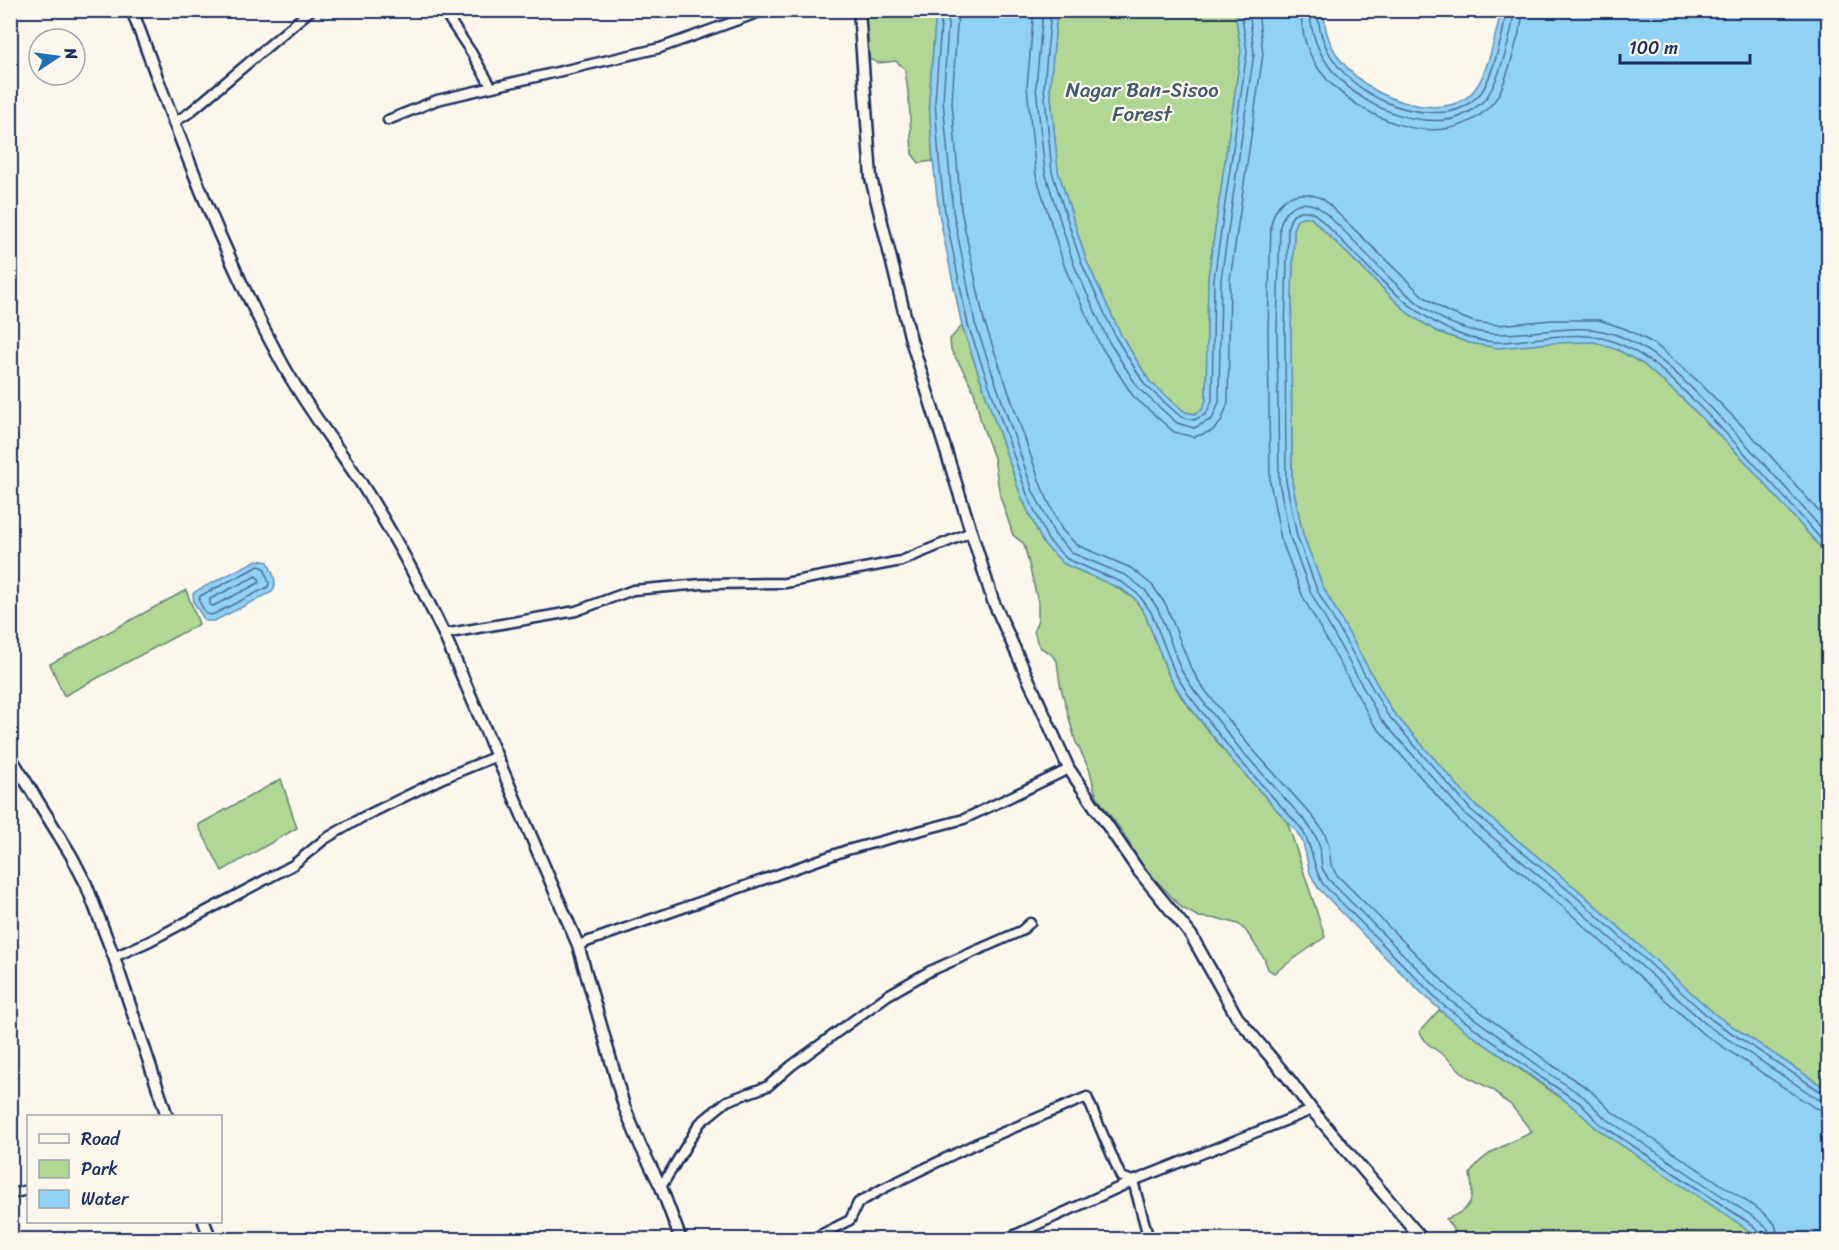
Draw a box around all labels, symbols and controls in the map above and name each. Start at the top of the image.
north arrow [27,27,87,87]
scale bar [1620,27,1750,65]
text: 100 m [1629,32,1678,64]
text: N [56,44,87,63]
park label: Nagar Ban-Sisoo Forest [1065,71,1219,133]
legend [27,1115,222,1223]
text: Road [81,1123,121,1155]
text: Park [81,1153,118,1185]
text: Water [81,1183,130,1215]

